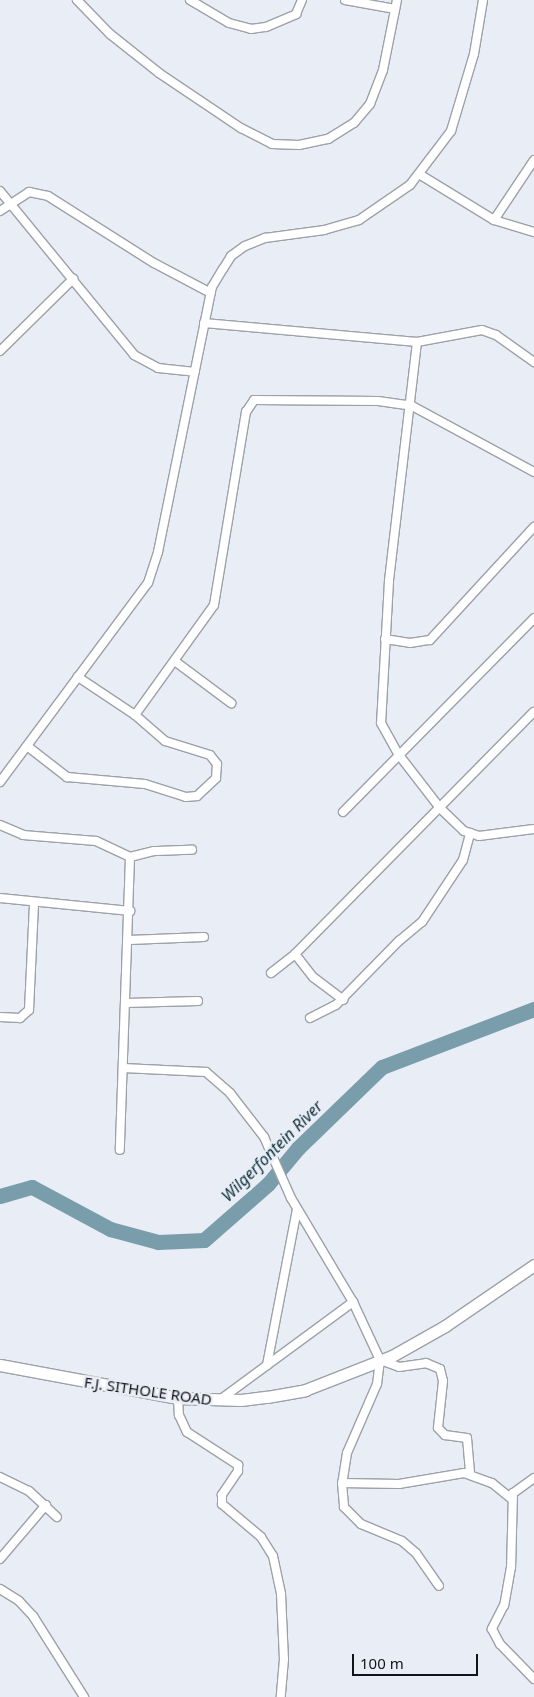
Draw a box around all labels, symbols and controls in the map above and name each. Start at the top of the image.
water label: Wilgerfontein River [218,1097,326,1205]
street label: F.J. SITHOLE ROAD [83,1373,213,1409]
scale bar [354,1644,480,1676]
text: 100 m [360,1653,404,1673]

